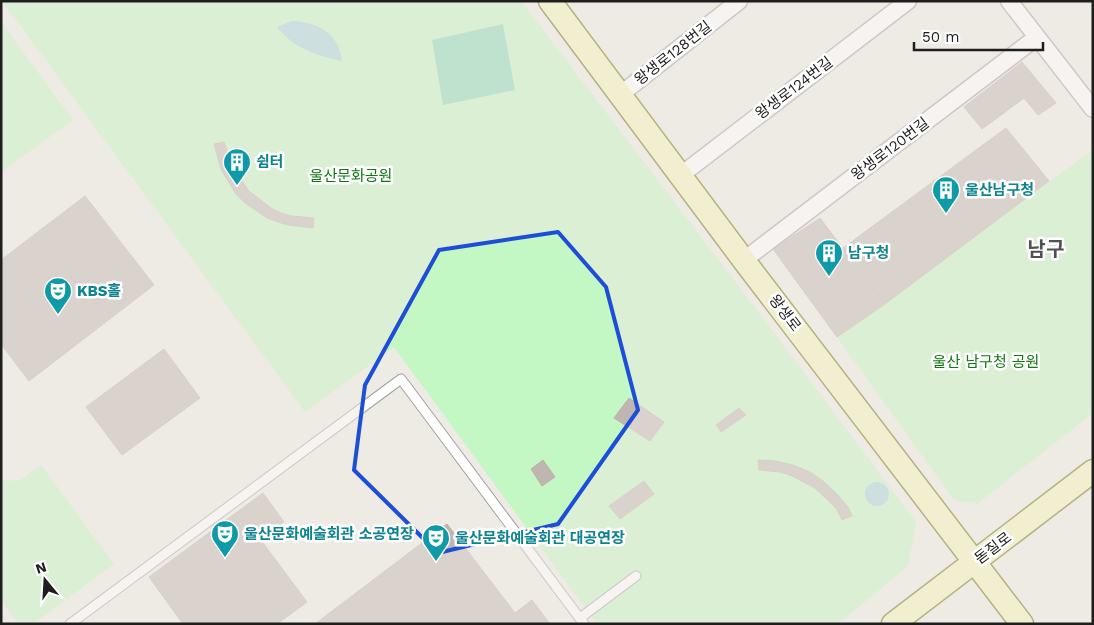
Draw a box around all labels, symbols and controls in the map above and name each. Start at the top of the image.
street label: 왕생로128번길 [631,17,715,89]
scale bar [914,20,1043,52]
text: 50 m [922,28,959,46]
street label: 왕생로124번길 [752,53,836,123]
street label: 왕생로120번길 [847,114,933,184]
building icon: 쉼터 [222,147,252,186]
place label: 쉼터 [256,153,284,171]
park label: 울산문화공원 [310,167,392,185]
building icon: 울산남구청 [931,175,961,214]
place label: 울산남구청 [965,181,1034,199]
district label: 남구 [1028,237,1064,261]
building icon: 남구청 [814,238,844,277]
place label: 남구청 [848,244,889,262]
theatre icon: KBS홀 [43,276,73,315]
place label: KBS홀 [77,282,121,300]
street label: 왕생로 [765,291,805,335]
park label: 울산 남구청 공원 [933,353,1039,371]
theatre icon: 울산문화예술회관 소공연장 [210,519,240,558]
theatre icon: 울산문화예술회관 대공연장 [421,523,451,562]
place label: 울산문화예술회관 소공연장 [244,525,414,543]
street label: 돋질로 [971,528,1015,568]
place label: 울산문화예술회관 대공연장 [455,529,625,547]
north arrow [20,555,70,605]
text: N [34,558,48,577]

